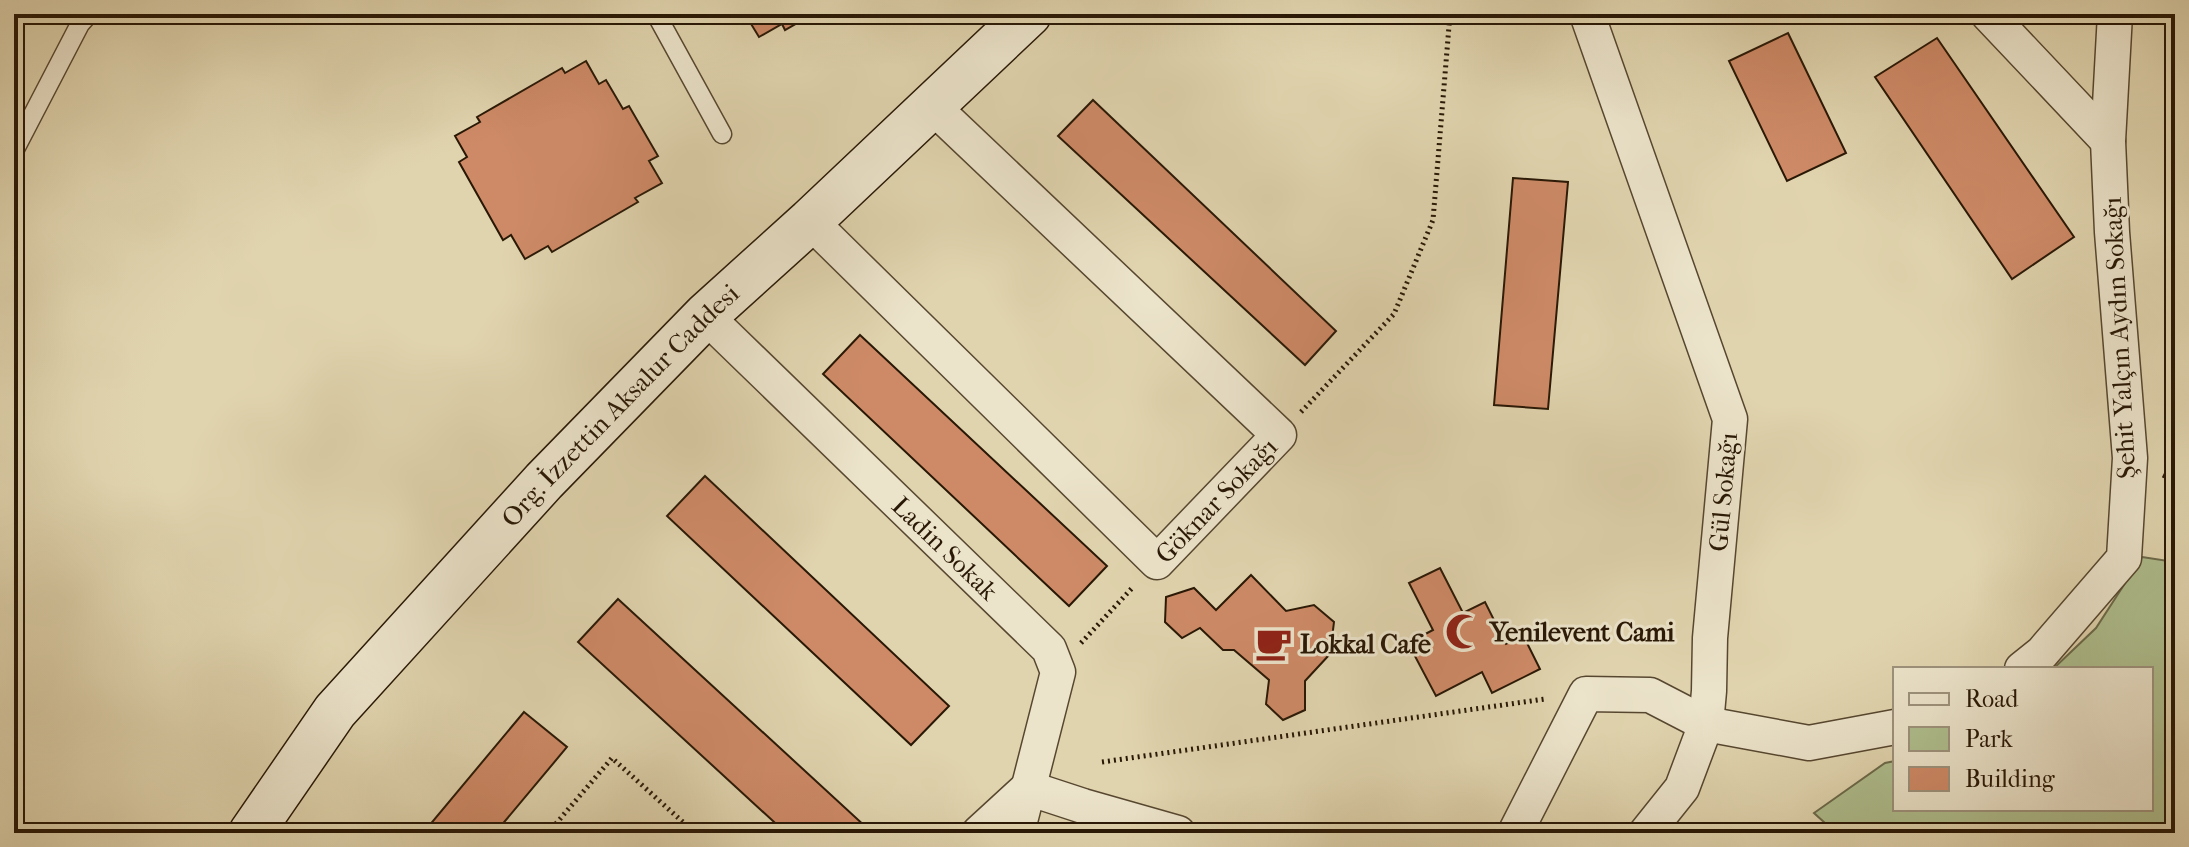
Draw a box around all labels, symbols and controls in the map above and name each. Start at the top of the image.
street label: Şehit Yalçın Aydın Sokağı [2097,196,2142,480]
street label: Org. İzzettin Aksalur Caddesi [495,278,746,534]
street label: Göknar Sokağı [1149,431,1284,570]
street label: Gül Sokağı [1703,431,1744,553]
street label: Ladin Sokak [885,490,1005,607]
mosque icon: Yenilevent Cami [1445,613,1483,651]
place label: Yenilevent Cami [1488,617,1675,648]
cafe icon: Lokkal Cafe [1255,625,1293,663]
place label: Lokkal Cafe [1300,629,1431,660]
legend [1893,667,2153,811]
text: Road [1965,685,2019,713]
text: Park [1965,725,2013,753]
text: Building [1965,765,2056,793]

